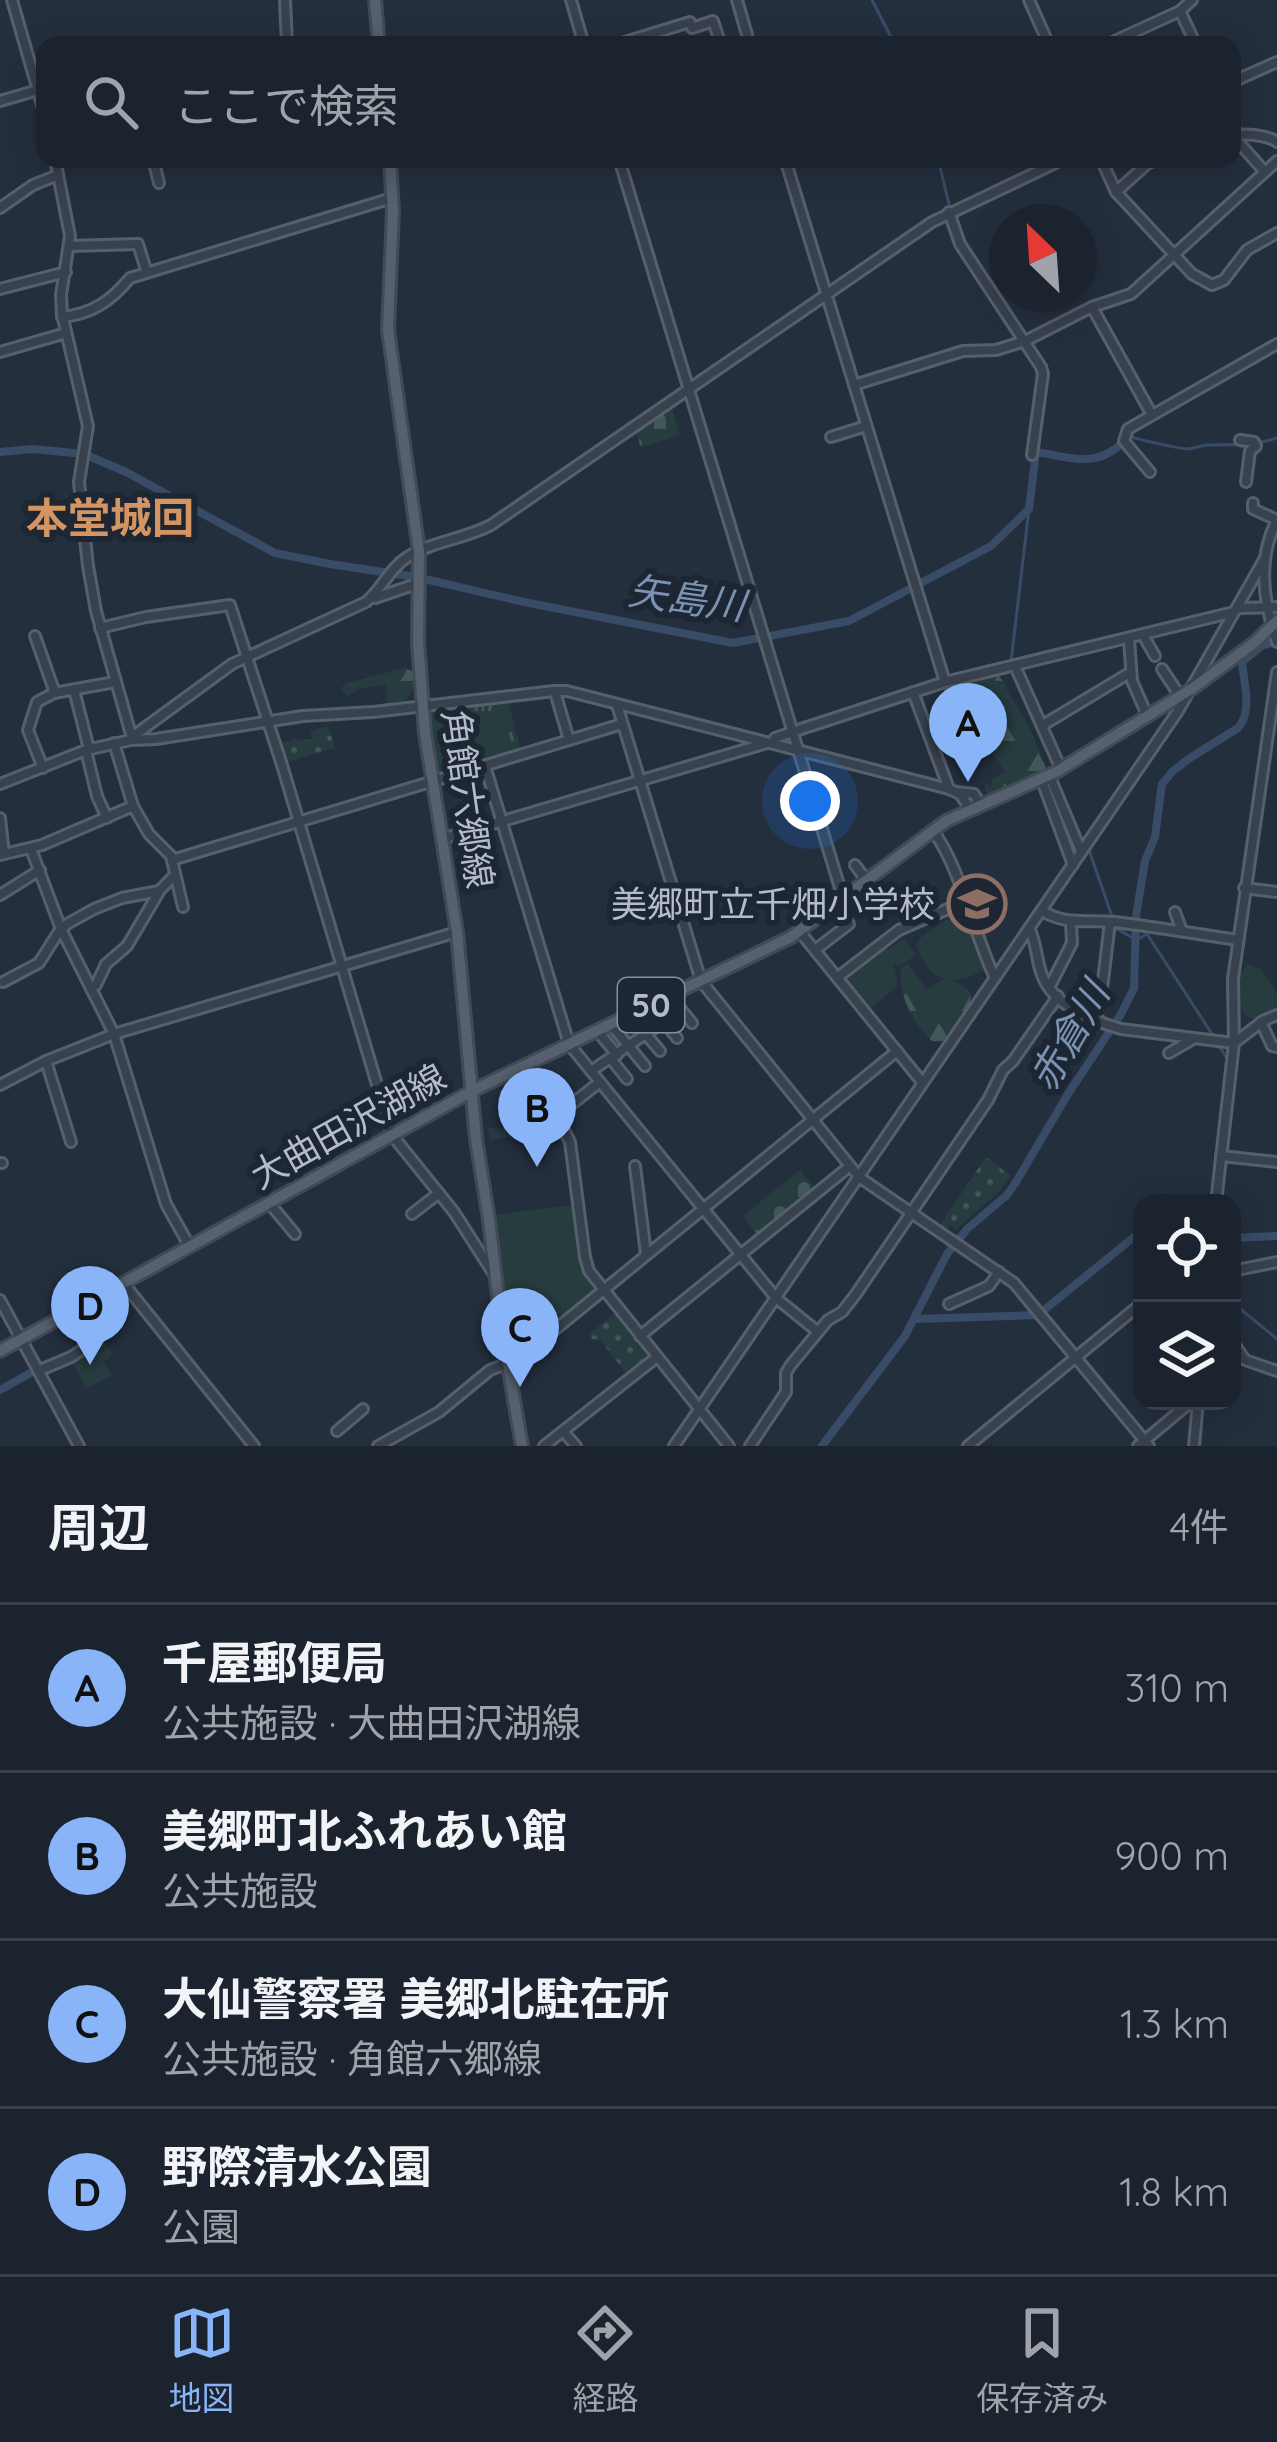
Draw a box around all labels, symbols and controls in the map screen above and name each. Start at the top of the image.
search box [36,36,1241,168]
icon: search [78,69,144,135]
text: ここで検索 [174,77,399,133]
north arrow [989,204,1097,312]
district label: 本堂城回 [26,491,194,544]
water label: 矢島川 [626,565,752,630]
pin: A [929,683,1007,782]
street label: 角館六郷線 [434,707,503,891]
your location [780,771,840,831]
school or university icon: 美郷町立千畑小学校 [946,873,1008,935]
place label: 美郷町立千畑小学校 [611,881,935,926]
water label: 赤倉川 [1018,969,1121,1099]
road number: 50 [618,978,684,1032]
street label: 大曲田沢湖線 [242,1054,453,1198]
pin: B [498,1068,576,1167]
map controls [1133,1194,1241,1410]
button: locate [1133,1194,1241,1302]
pin: D [51,1266,129,1365]
pin: C [481,1288,559,1387]
button: layers [1133,1302,1241,1410]
text: 周辺 [48,1495,150,1559]
text: 4件 [1169,1502,1229,1551]
text: 千屋郵便局 [162,1634,387,1690]
text: A [75,1663,99,1712]
text: 310 m [1125,1663,1229,1712]
text: 公共施設 · 大曲田沢湖線 [162,1698,581,1747]
text: 美郷町北ふれあい館 [162,1802,567,1858]
text: B [74,1831,100,1880]
text: 900 m [1115,1831,1229,1880]
text: 公共施設 [162,1866,318,1915]
text: 大仙警察署 美郷北駐在所 [162,1970,670,2026]
text: C [75,1999,99,2048]
text: 1.3 km [1120,1999,1229,2048]
text: 公共施設 · 角館六郷線 [162,2034,542,2083]
text: 野際清水公園 [162,2138,432,2194]
text: D [73,2167,101,2216]
text: 1.8 km [1119,2167,1229,2216]
text: 公園 [162,2202,240,2251]
tab: 地図 [169,2300,235,2420]
tab: 経路 [572,2300,638,2420]
tab: 保存済み [976,2300,1108,2420]

